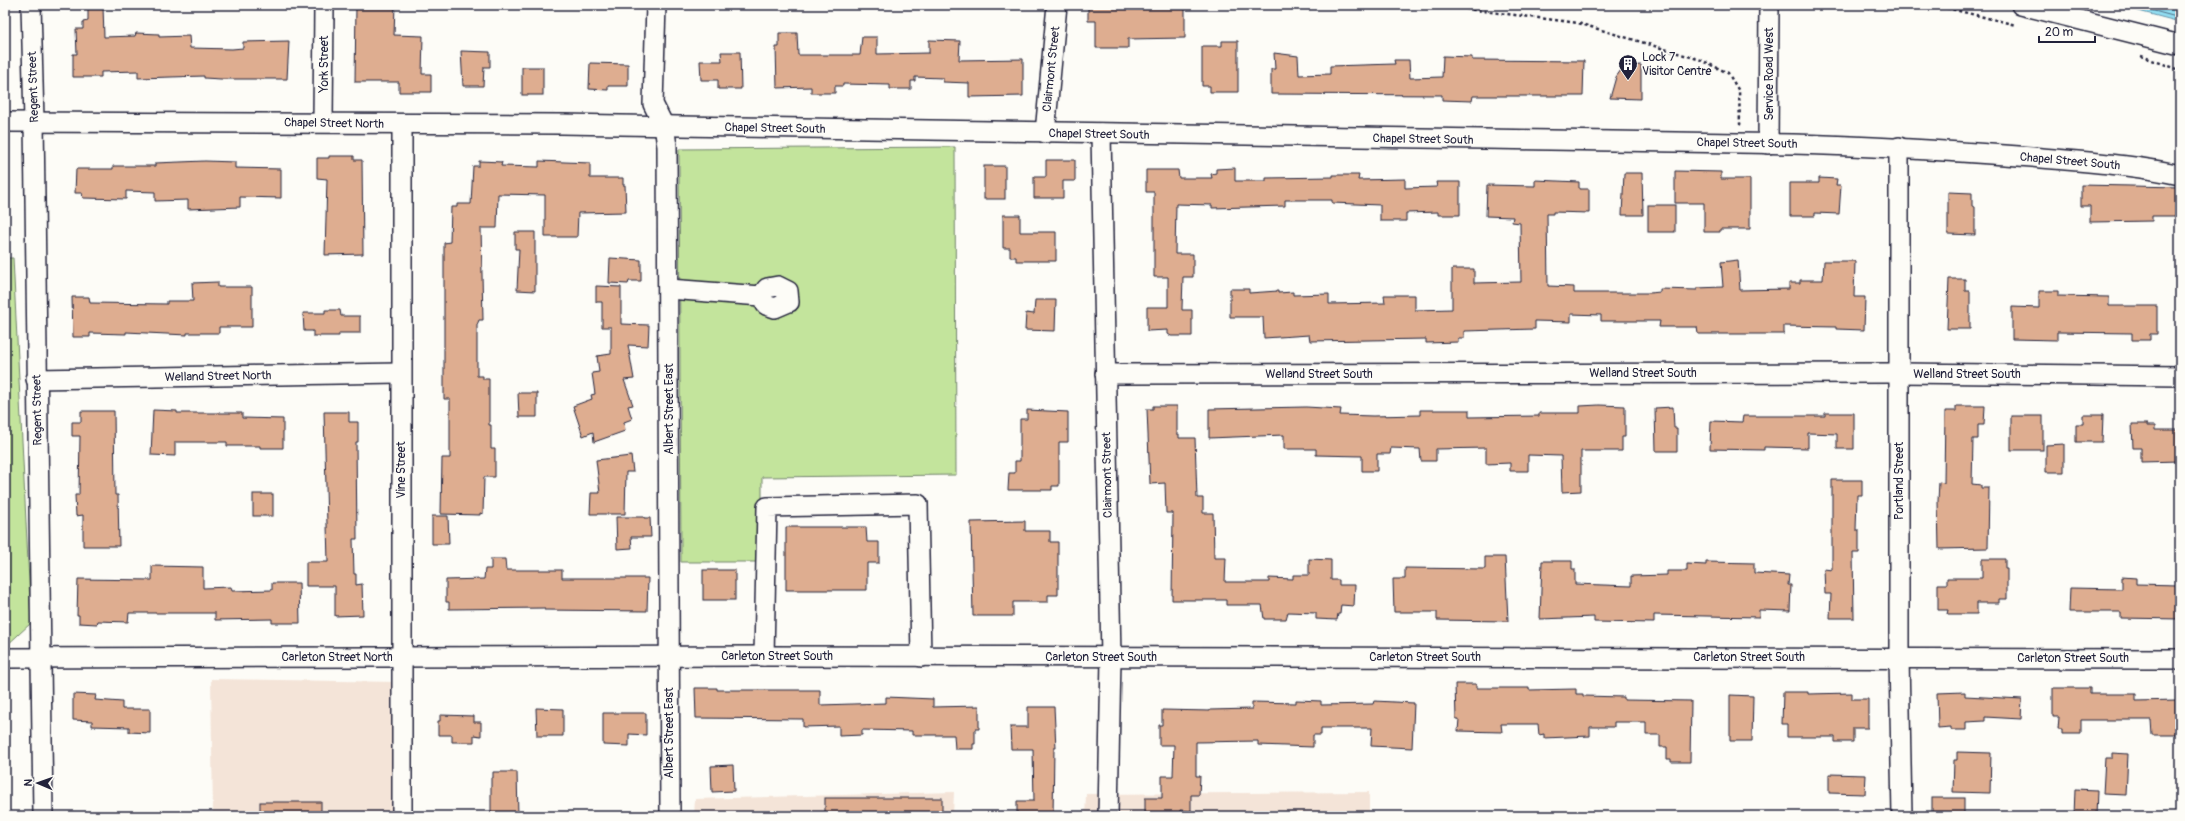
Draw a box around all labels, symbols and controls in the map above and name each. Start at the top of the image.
scale bar [2039,18,2095,44]
street label: Clairmont Street [1040,25,1063,113]
text: 20 m [2045,25,2074,40]
street label: Service Road West [1762,27,1777,121]
street label: York Street [317,35,332,93]
place label: Lock 7 Visitor Centre [1642,50,1712,79]
street label: Regent Street [25,51,42,123]
building icon: Lock 7 Visitor Centre [1617,53,1639,81]
street label: Chapel Street North [284,115,385,132]
street label: Chapel Street South [724,120,826,137]
street label: Chapel Street South [1048,126,1150,143]
street label: Chapel Street South [1372,131,1474,148]
street label: Chapel Street South [1696,135,1798,152]
street label: Chapel Street South [2019,150,2121,173]
street label: Albert Street East [662,363,677,455]
street label: Welland Street South [1589,366,1697,381]
street label: Welland Street South [1265,367,1373,382]
street label: Welland Street South [1913,367,2021,382]
street label: Welland Street North [164,368,272,385]
street label: Regent Street [29,374,46,446]
street label: Clairmont Street [1099,432,1116,518]
street label: Vine Street [394,441,409,499]
street label: Portland Street [1892,442,1907,520]
street label: Carleton Street South [721,649,833,664]
street label: Carleton Street North [281,650,393,665]
street label: Carleton Street South [1045,650,1157,665]
street label: Carleton Street South [1369,650,1481,665]
street label: Carleton Street South [1693,650,1805,665]
street label: Carleton Street South [2017,651,2129,666]
street label: Albert Street East [662,687,677,779]
north arrow [18,763,58,803]
text: N [22,778,35,787]

